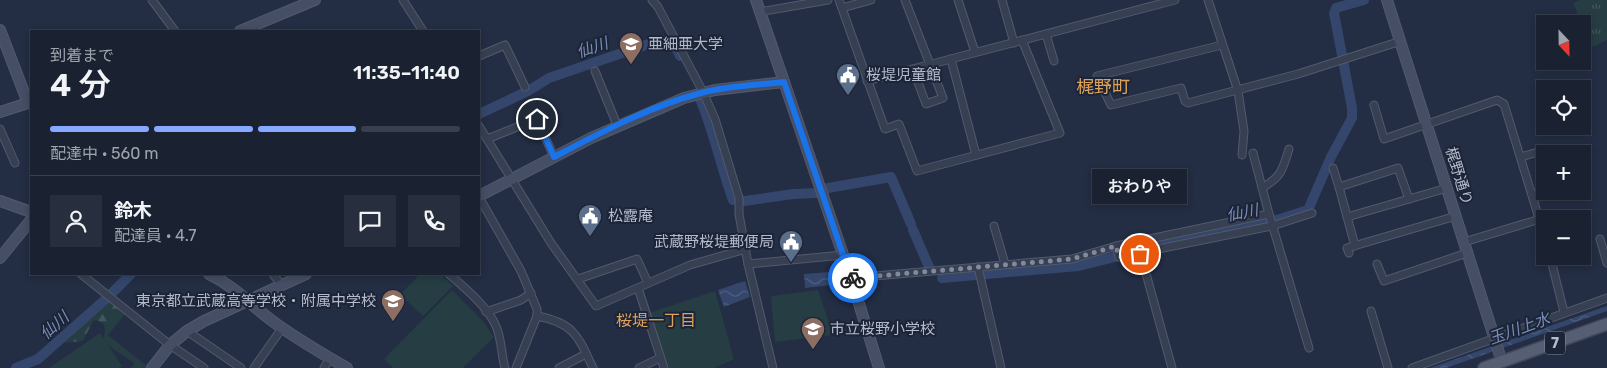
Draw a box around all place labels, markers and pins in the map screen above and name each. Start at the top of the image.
school or university icon: 亜細亜大学 [618,31,644,65]
place label: 亜細亜大学 [648,35,723,53]
public building icon: 桜堤児童館 [835,62,861,96]
place label: 桜堤児童館 [866,66,941,84]
pin [516,98,558,140]
callout: おわりや [1092,169,1188,204]
public building icon: 松露庵 [577,203,603,237]
place label: 松露庵 [608,207,653,225]
public building icon: 武蔵野桜堤郵便局 [778,229,804,263]
place label: 武蔵野桜堤郵便局 [654,233,774,251]
pin [1119,233,1161,275]
school or university icon: 東京都立武蔵高等学校・附属中学校 [380,288,406,322]
place label: 東京都立武蔵高等学校・附属中学校 [136,292,376,310]
school or university icon: 市立桜野小学校 [800,316,826,350]
place label: 市立桜野小学校 [830,320,935,338]

